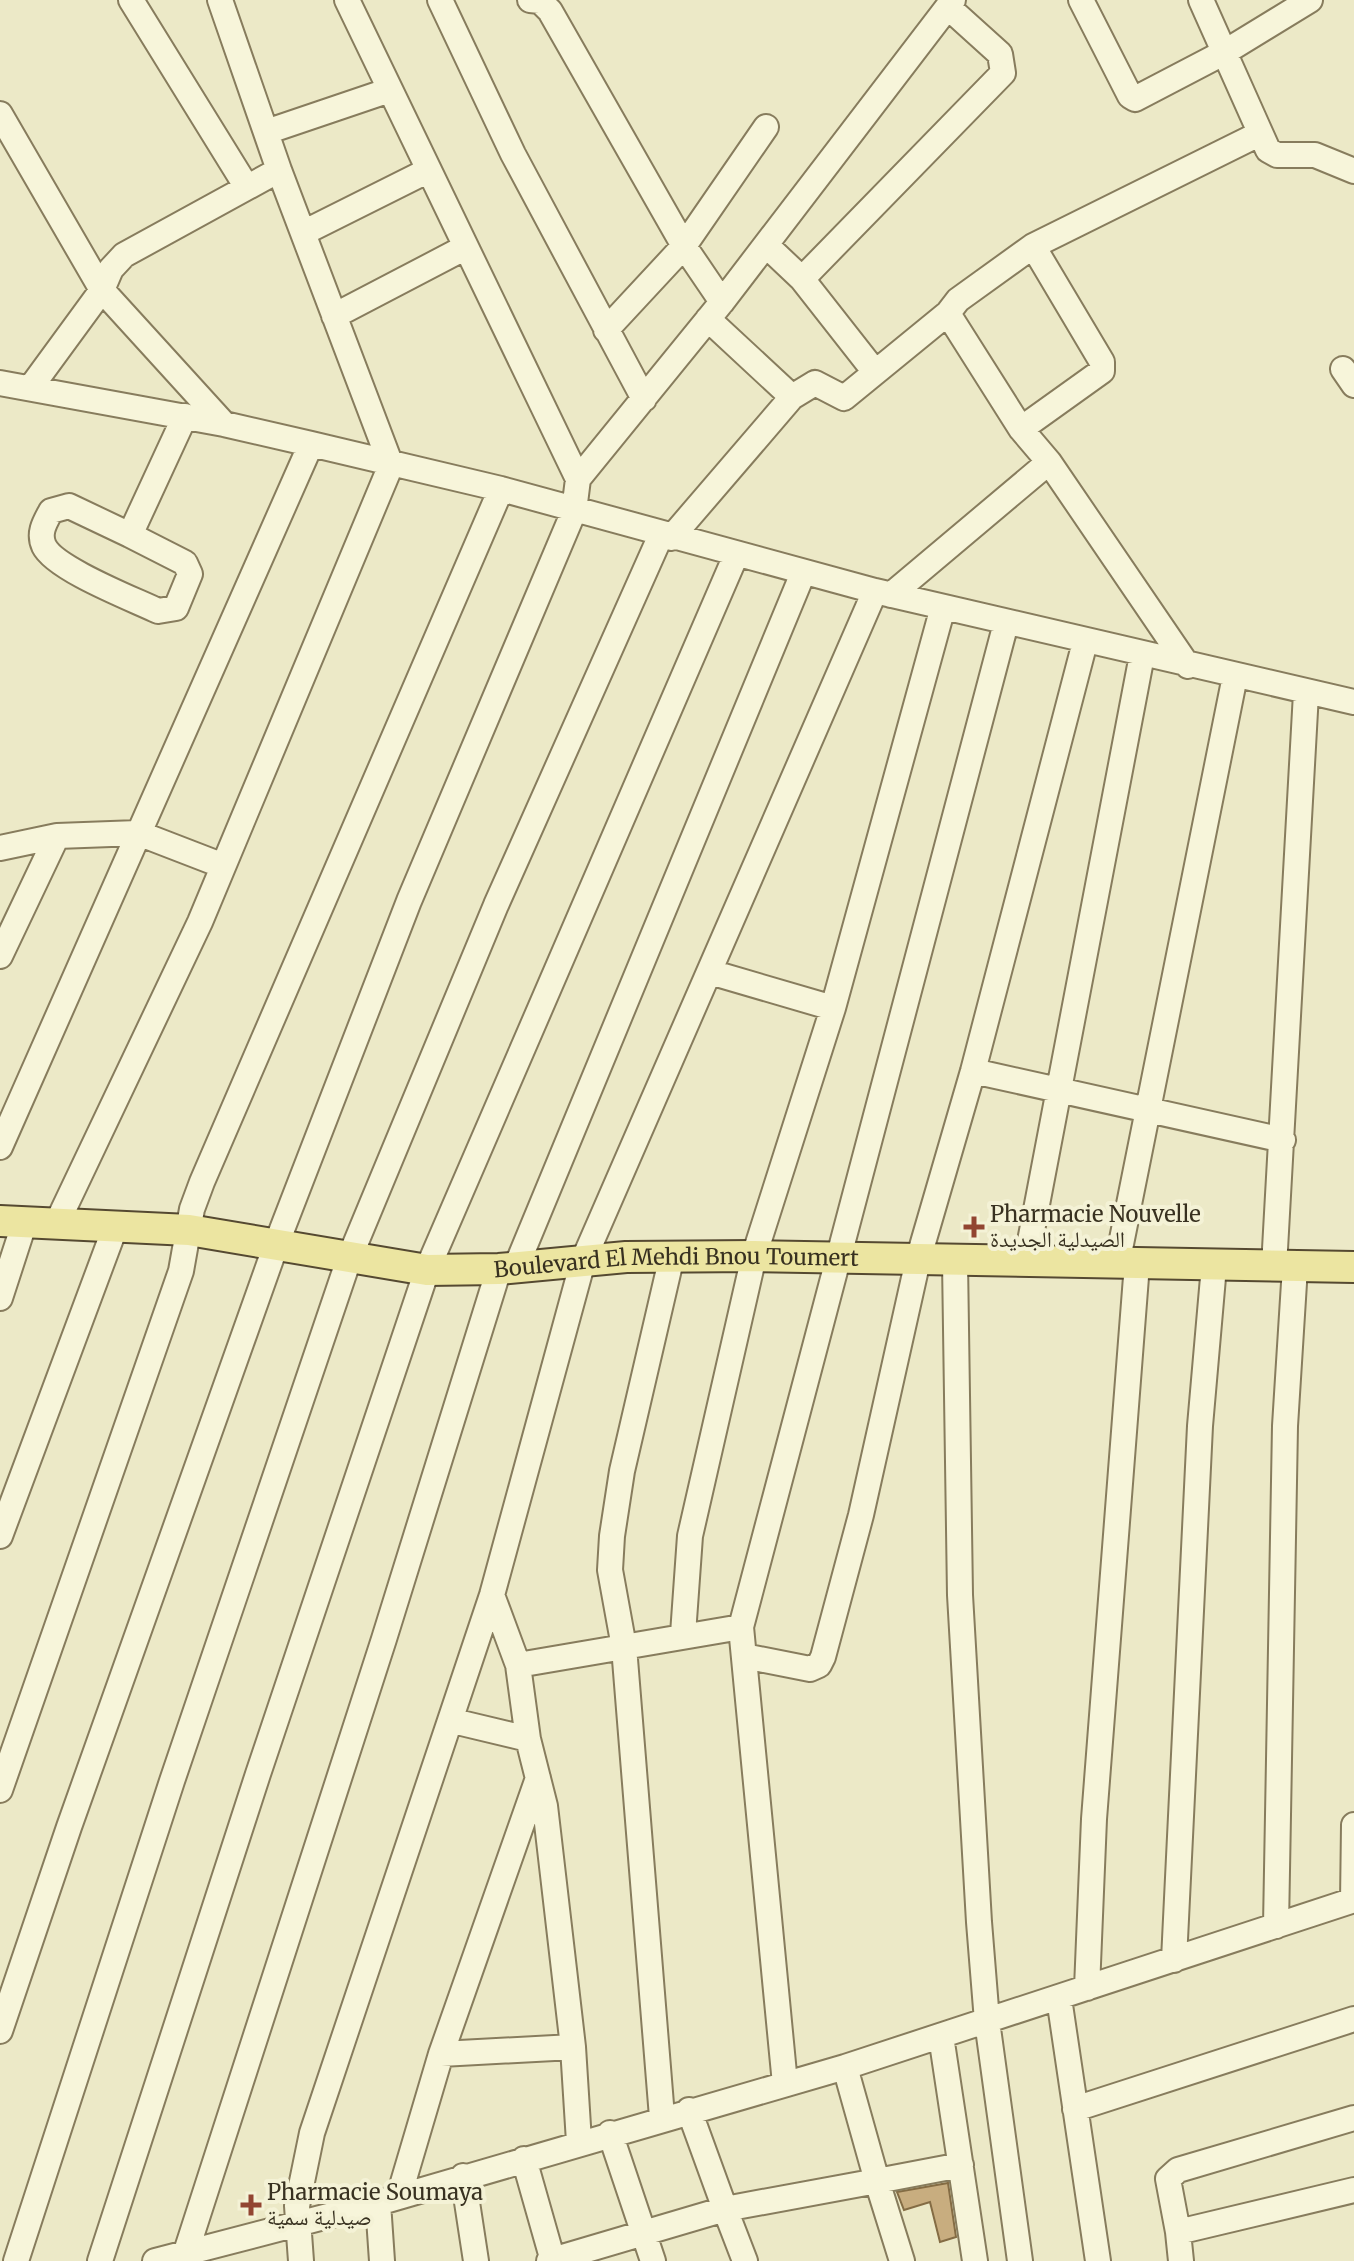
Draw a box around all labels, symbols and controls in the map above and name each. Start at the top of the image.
place label: Pharmacie Nouvelle الصيدلية الجديدة [990,1200,1201,1253]
marker: Pharmacie Nouvelle الصيدلية الجديدة [965,1218,983,1236]
street label: Boulevard El Mehdi Bnou Toumert [492,1242,859,1283]
place label: Pharmacie Soumaya صيدلية سمية [267,2178,483,2231]
marker: Pharmacie Soumaya صيدلية سمية [242,2196,260,2214]

